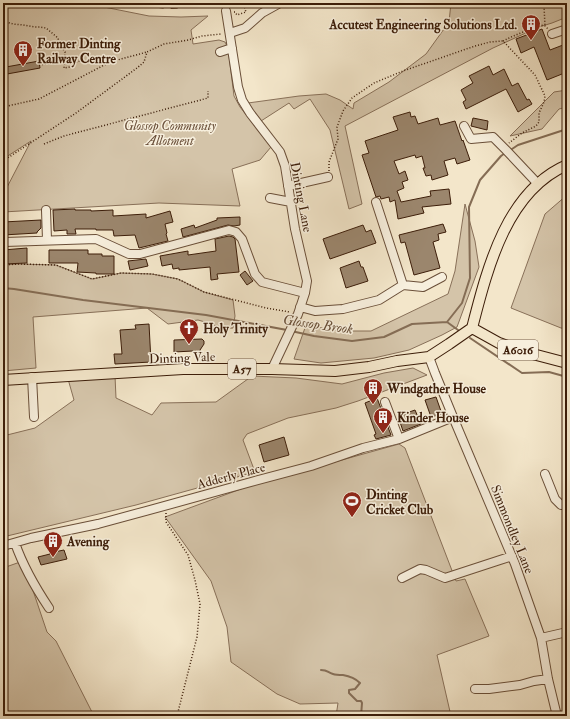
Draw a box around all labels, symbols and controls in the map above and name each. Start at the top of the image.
building icon: Accutest Engineering Solutions Ltd. [520,13,542,41]
place label: Accutest Engineering Solutions Ltd. [328,17,517,34]
place label: Former Dinting Railway Centre [37,36,121,68]
building icon: Former Dinting Railway Centre [12,39,34,67]
park label: Glossop Community Allotment [124,118,217,149]
street label: Dinting Lane [286,161,316,234]
water label: Glossop Brook [282,311,354,338]
church icon: Holy Trinity [178,317,200,345]
place label: Holy Trinity [203,321,269,338]
road number: A6016 [498,340,538,360]
street label: Dinting Vale [149,349,216,367]
road number: A57 [228,359,256,379]
building icon: Windgather House [362,377,384,405]
place label: Windgather House [386,381,486,398]
building icon: Kinder House [372,406,394,434]
place label: Kinder House [397,410,470,426]
street label: Adderly Place [194,459,268,494]
street label: Simmondley Lane [486,483,537,577]
place label: Dinting Cricket Club [366,487,434,518]
sports icon: Dinting Cricket Club [341,490,363,518]
building icon: Avening [42,530,64,558]
place label: Avening [66,534,110,551]

